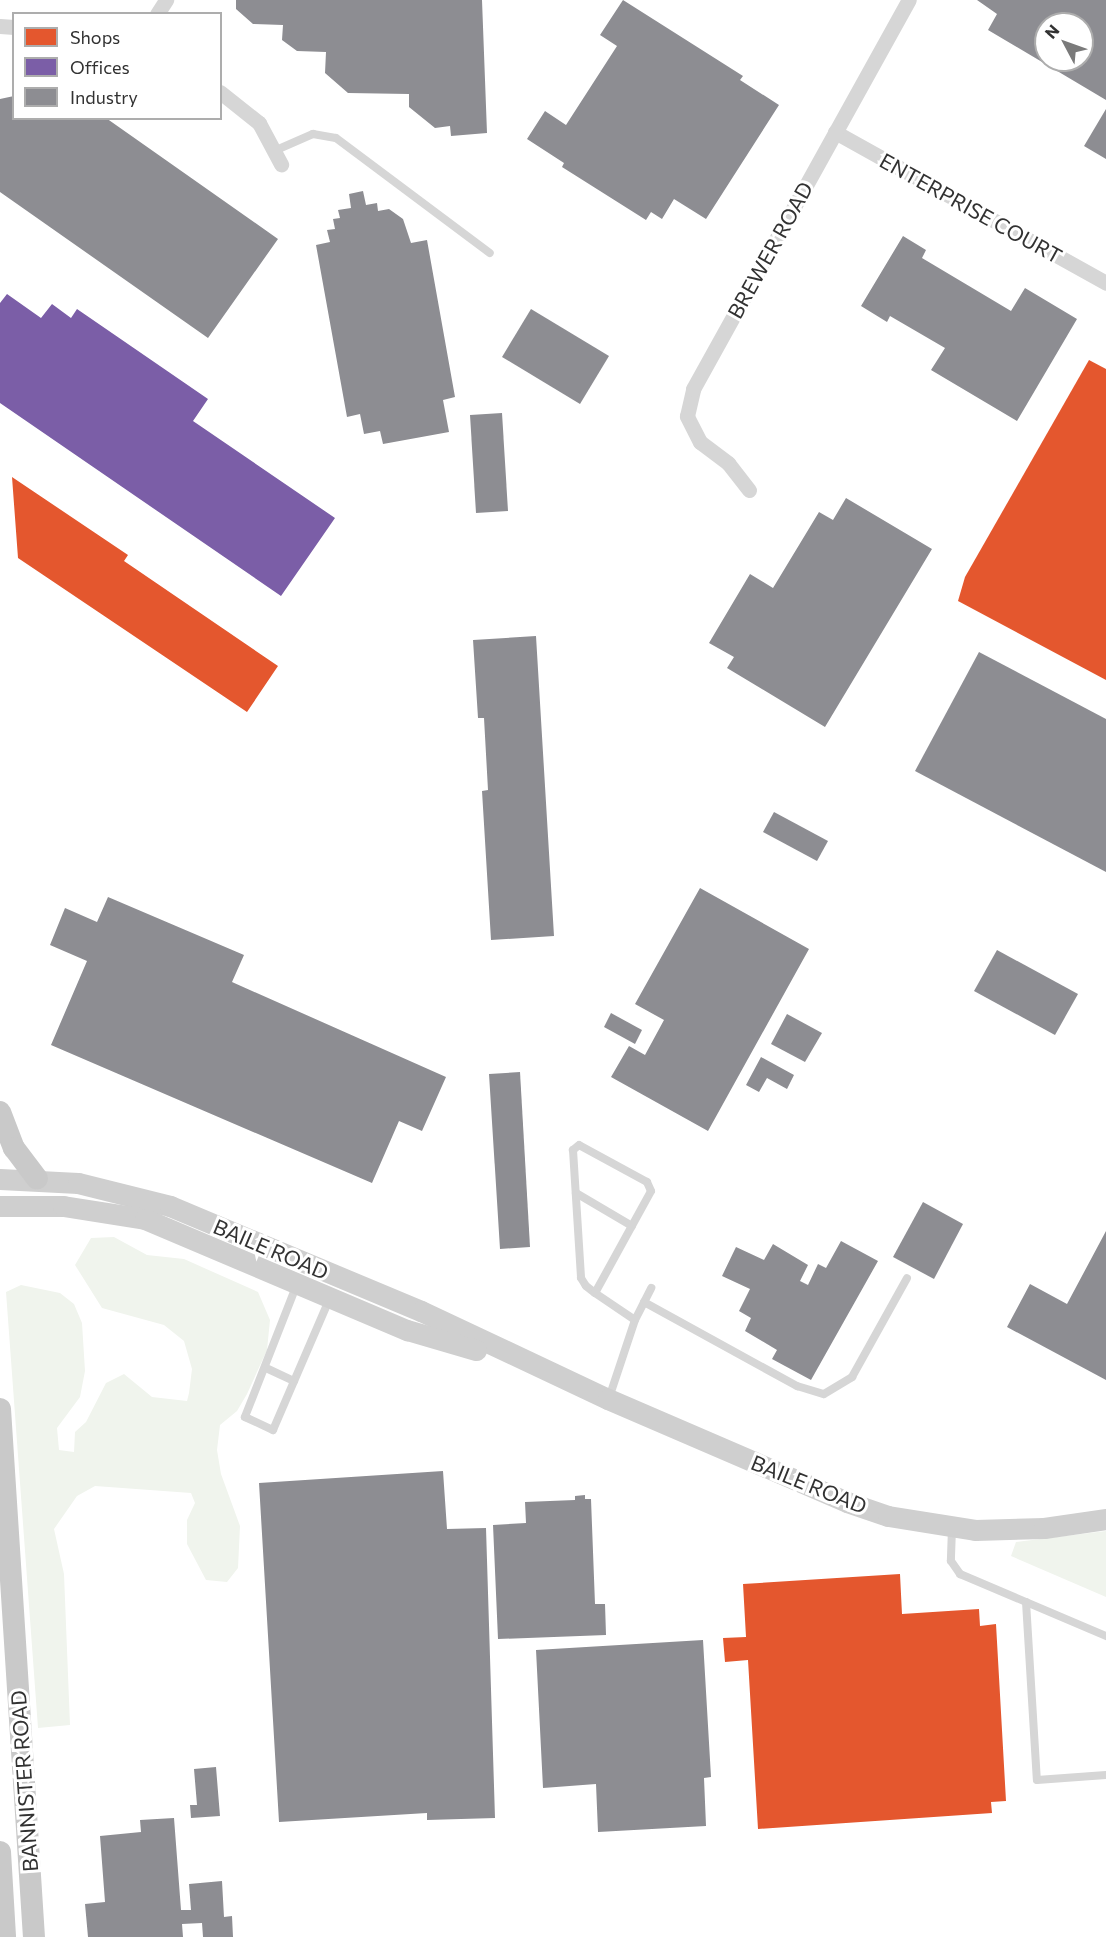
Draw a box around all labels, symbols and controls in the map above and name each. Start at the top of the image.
legend [12,12,222,120]
north arrow [1034,12,1094,72]
text: N [1040,20,1063,42]
text: Shops [70,26,120,48]
text: Offices [70,56,130,78]
text: Industry [70,86,138,108]
street label: ENTERPRISE COURT [876,147,1066,269]
street label: BREWER ROAD [722,177,818,323]
street label: BAILE ROAD [210,1213,332,1285]
street label: BAILE ROAD [747,1449,871,1519]
street label: BANNISTER ROAD [5,1689,43,1873]

